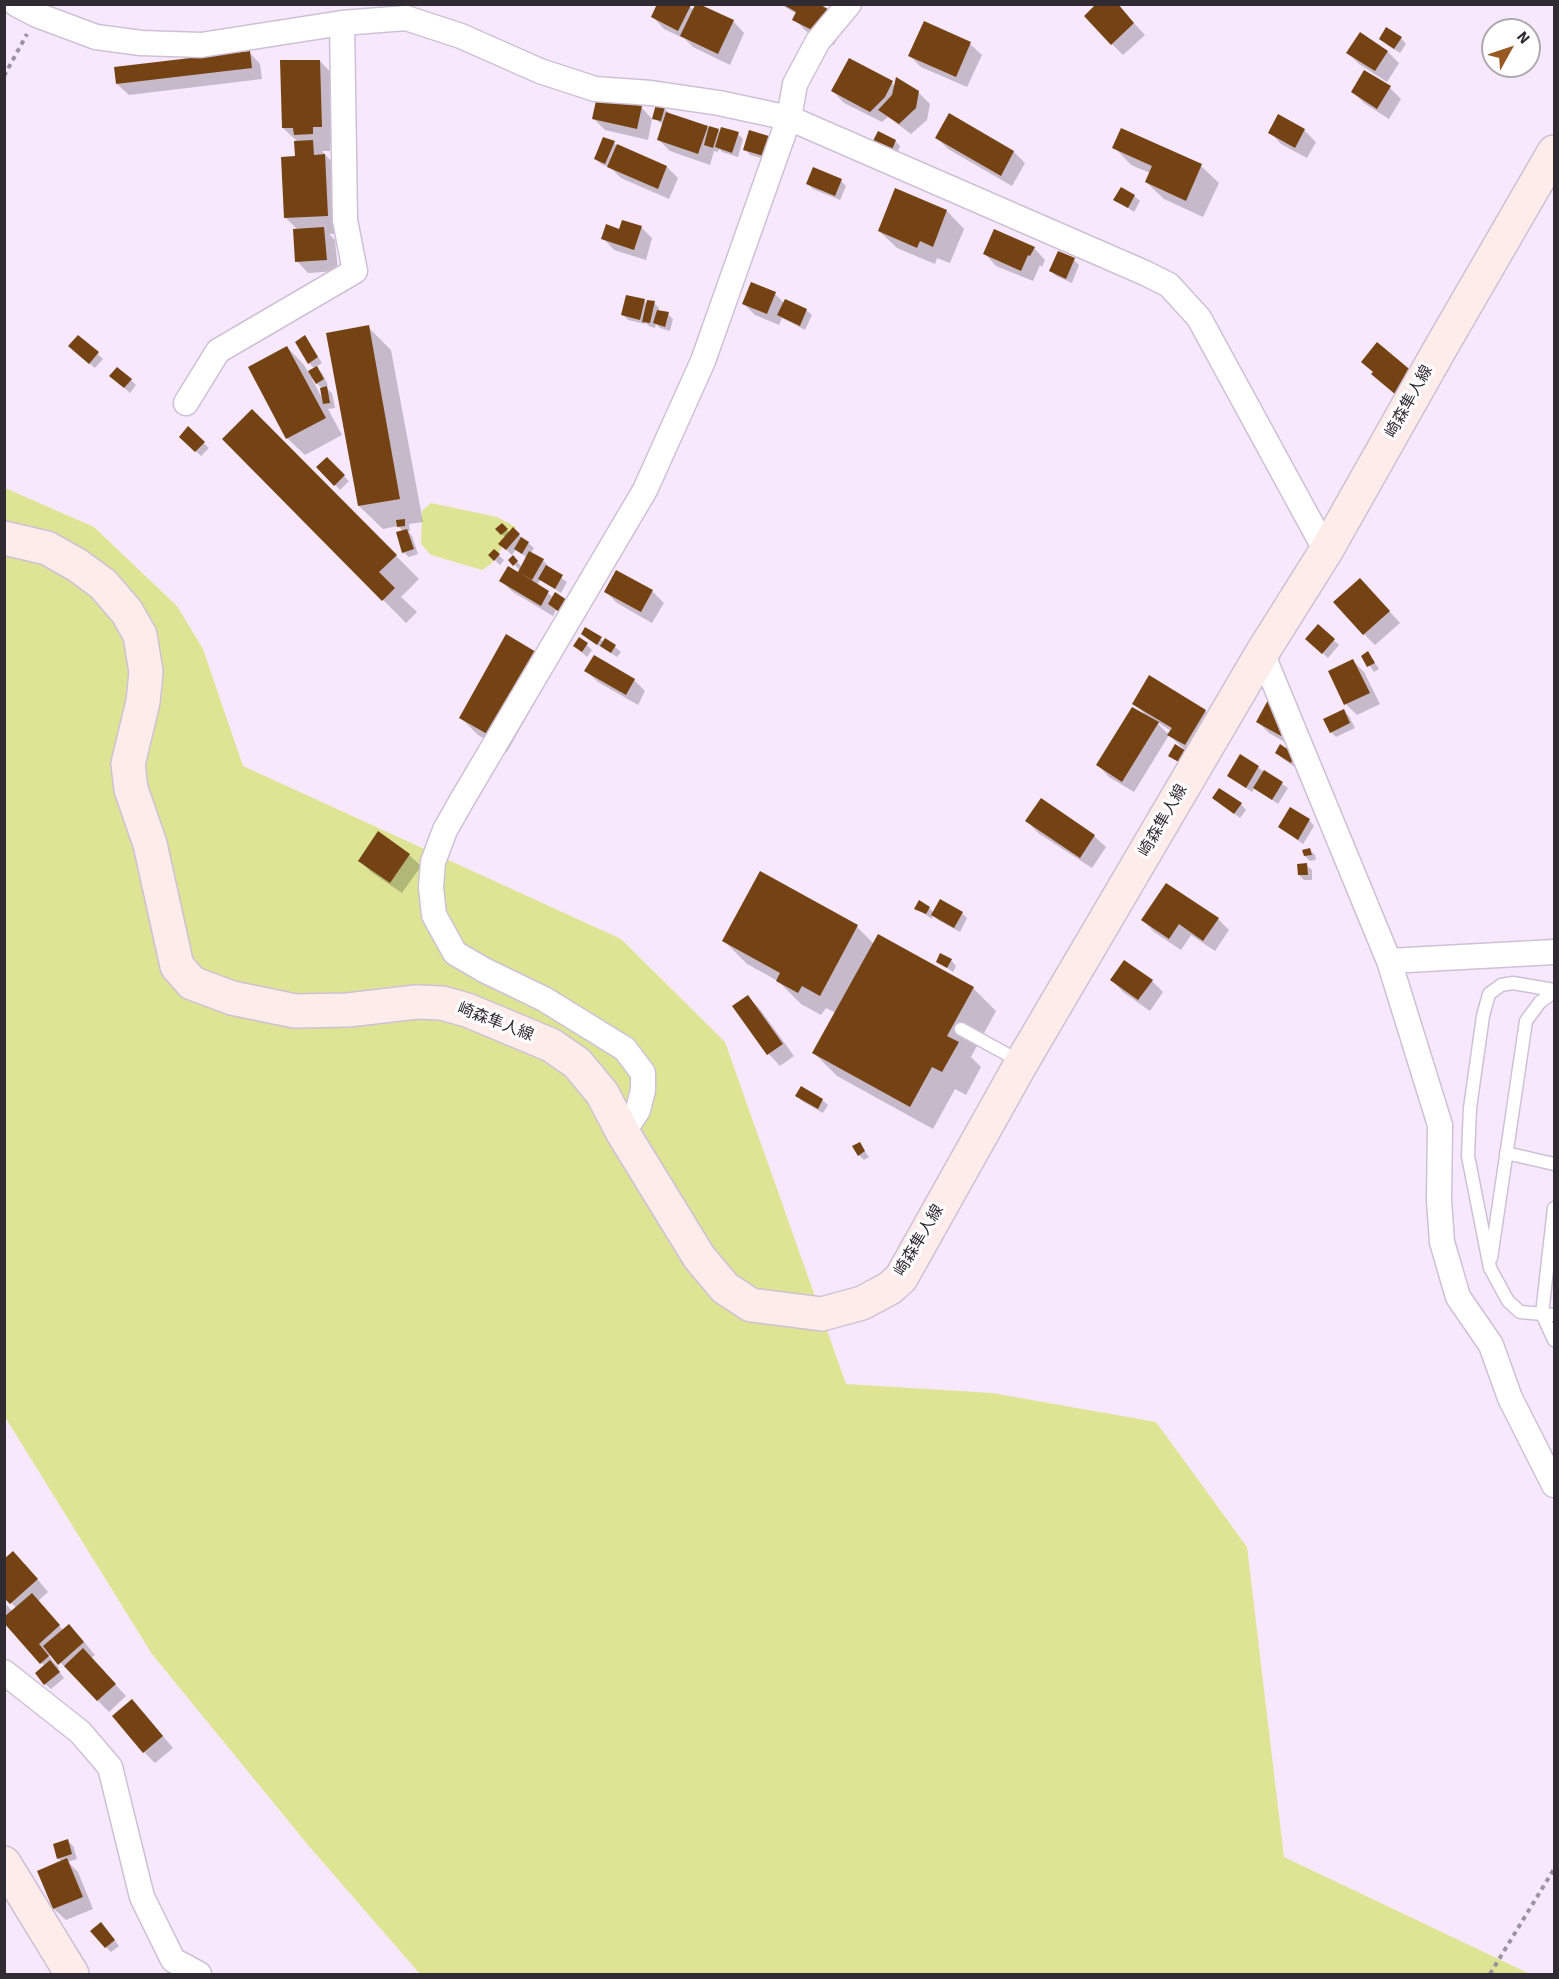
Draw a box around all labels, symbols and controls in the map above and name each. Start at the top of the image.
north arrow [1481,18,1541,78]
text: N [1511,27,1535,49]
street label: 崎森隼人線 [1382,362,1438,442]
street label: 崎森隼人線 [1136,782,1192,860]
street label: 崎森隼人線 [454,1000,536,1046]
street label: 崎森隼人線 [891,1202,949,1280]

